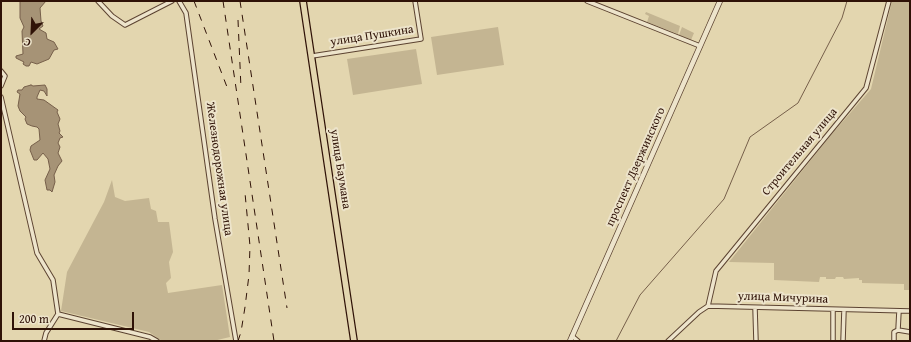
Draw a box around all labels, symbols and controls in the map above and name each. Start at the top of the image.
north arrow [12,12,52,52]
street label: улица Пушкина [329,22,415,50]
text: С [21,34,33,52]
street label: Железнодорожная улица [203,101,235,237]
street label: проспект Дзержинского [603,105,669,229]
street label: Строительная улица [759,105,841,199]
street label: улица Баумана [327,128,353,210]
street label: улица Мичурина [738,289,828,307]
scale bar [14,304,136,330]
text: 200 m [19,310,49,327]

